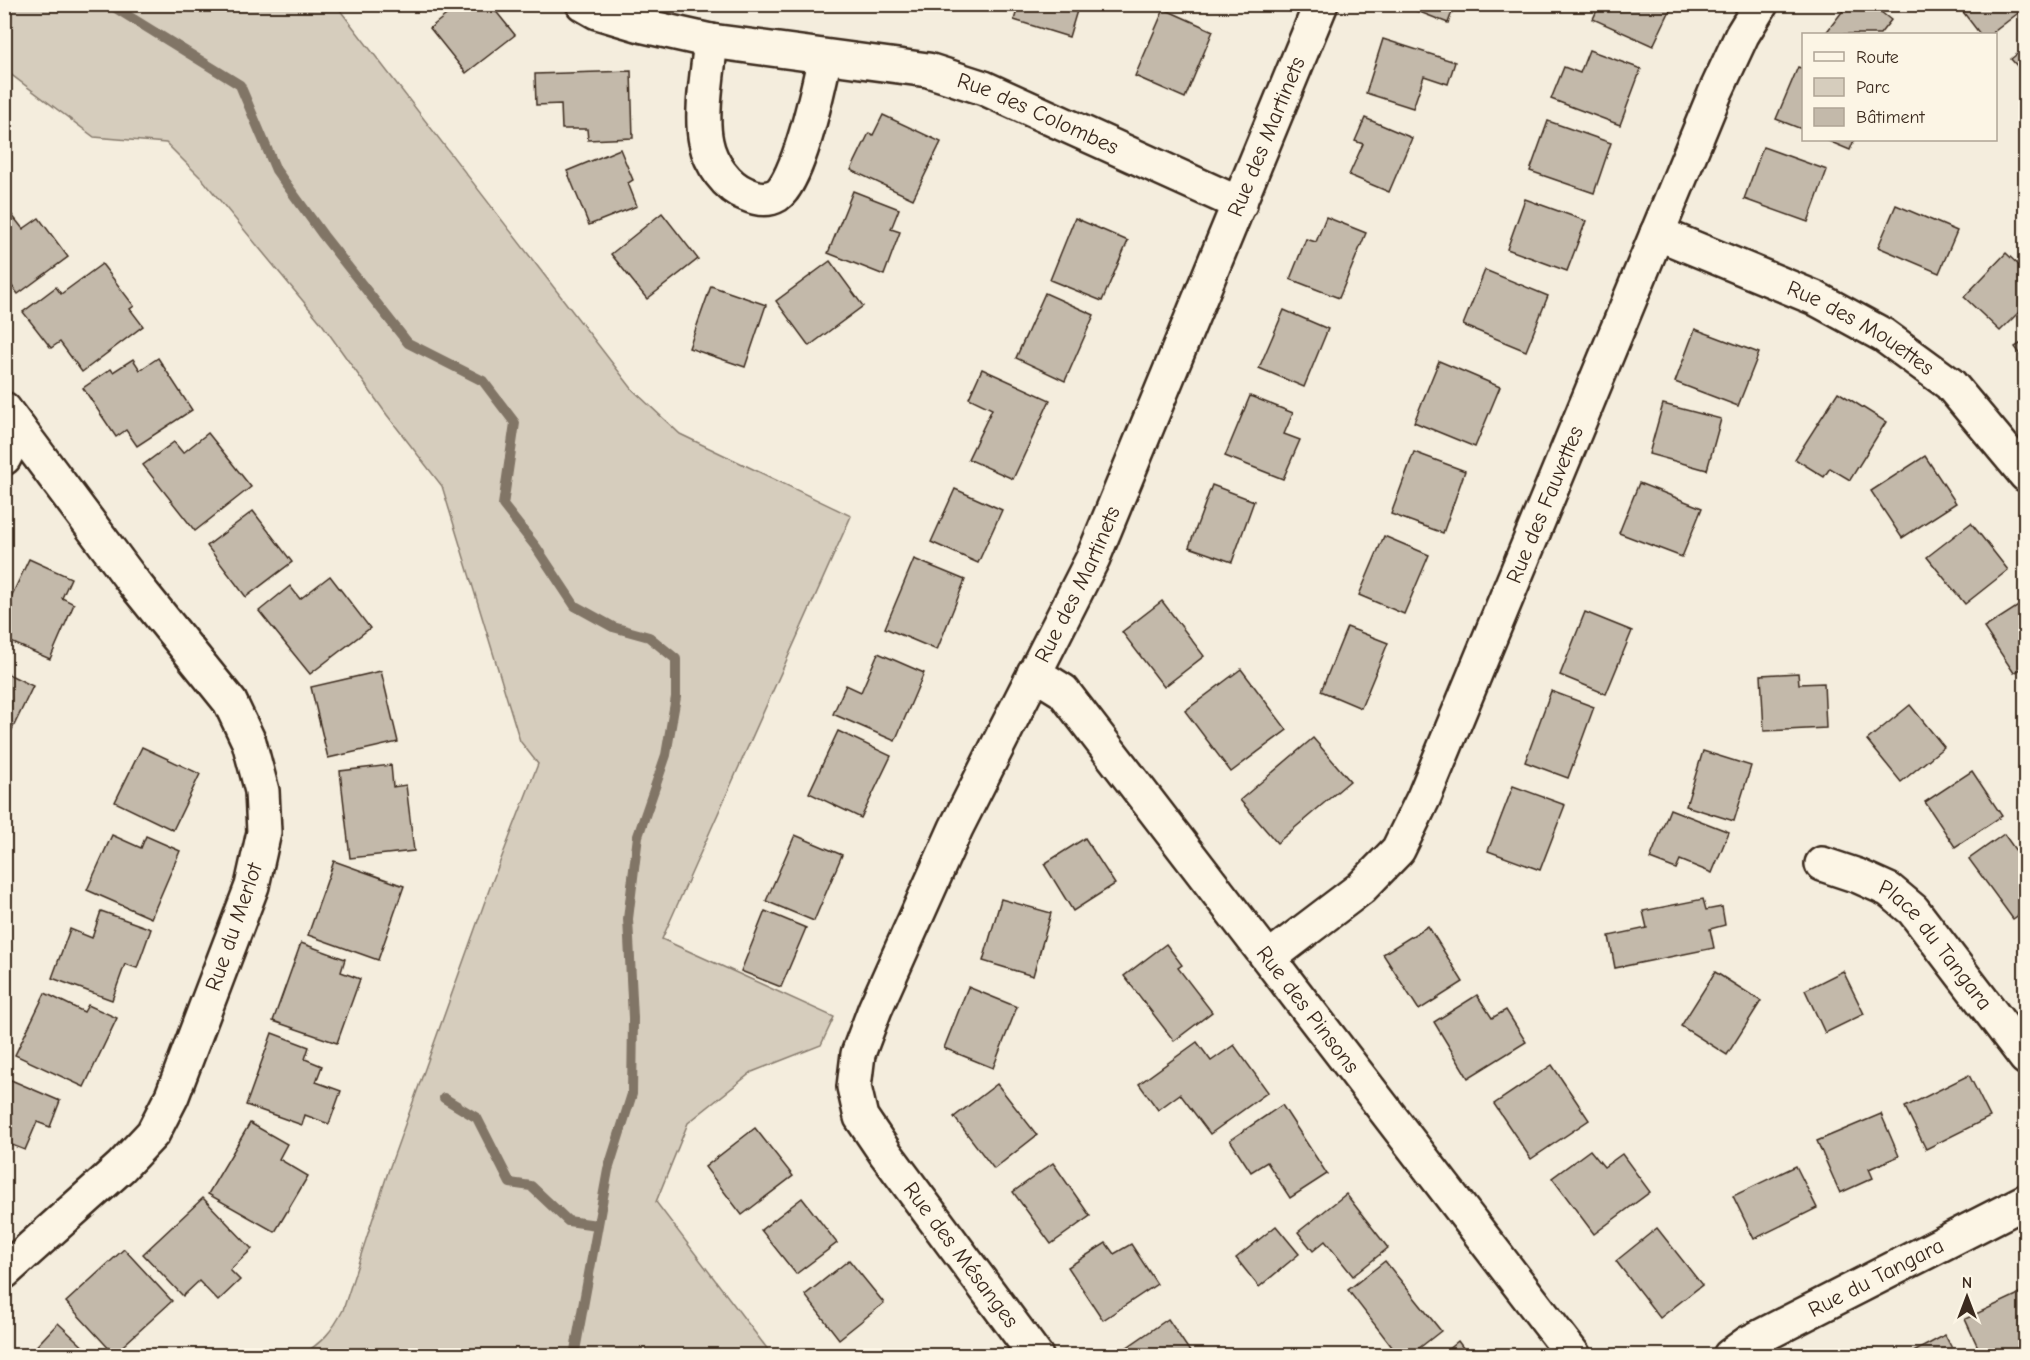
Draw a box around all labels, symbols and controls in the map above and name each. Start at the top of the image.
legend [1802,33,1997,141]
text: Route [1856,47,1899,68]
street label: Rue des Martinets [1222,53,1311,221]
street label: Rue des Colombes [954,67,1123,160]
text: Parc [1856,77,1890,98]
text: Bâtiment [1856,107,1926,128]
street label: Rue des Mouettes [1783,275,1939,381]
street label: Rue des Fauvettes [1501,422,1589,587]
street label: Rue des Martinets [1029,502,1126,667]
street label: Rue du Merlot [200,859,268,994]
street label: Place du Tangara [1875,874,1998,1015]
street label: Rue des Pinsons [1251,941,1365,1078]
street label: Rue des Mésanges [898,1177,1024,1333]
street label: Rue du Tangara [1804,1232,1948,1323]
north arrow [1937,1267,1997,1327]
text: N [1962,1274,1972,1292]

